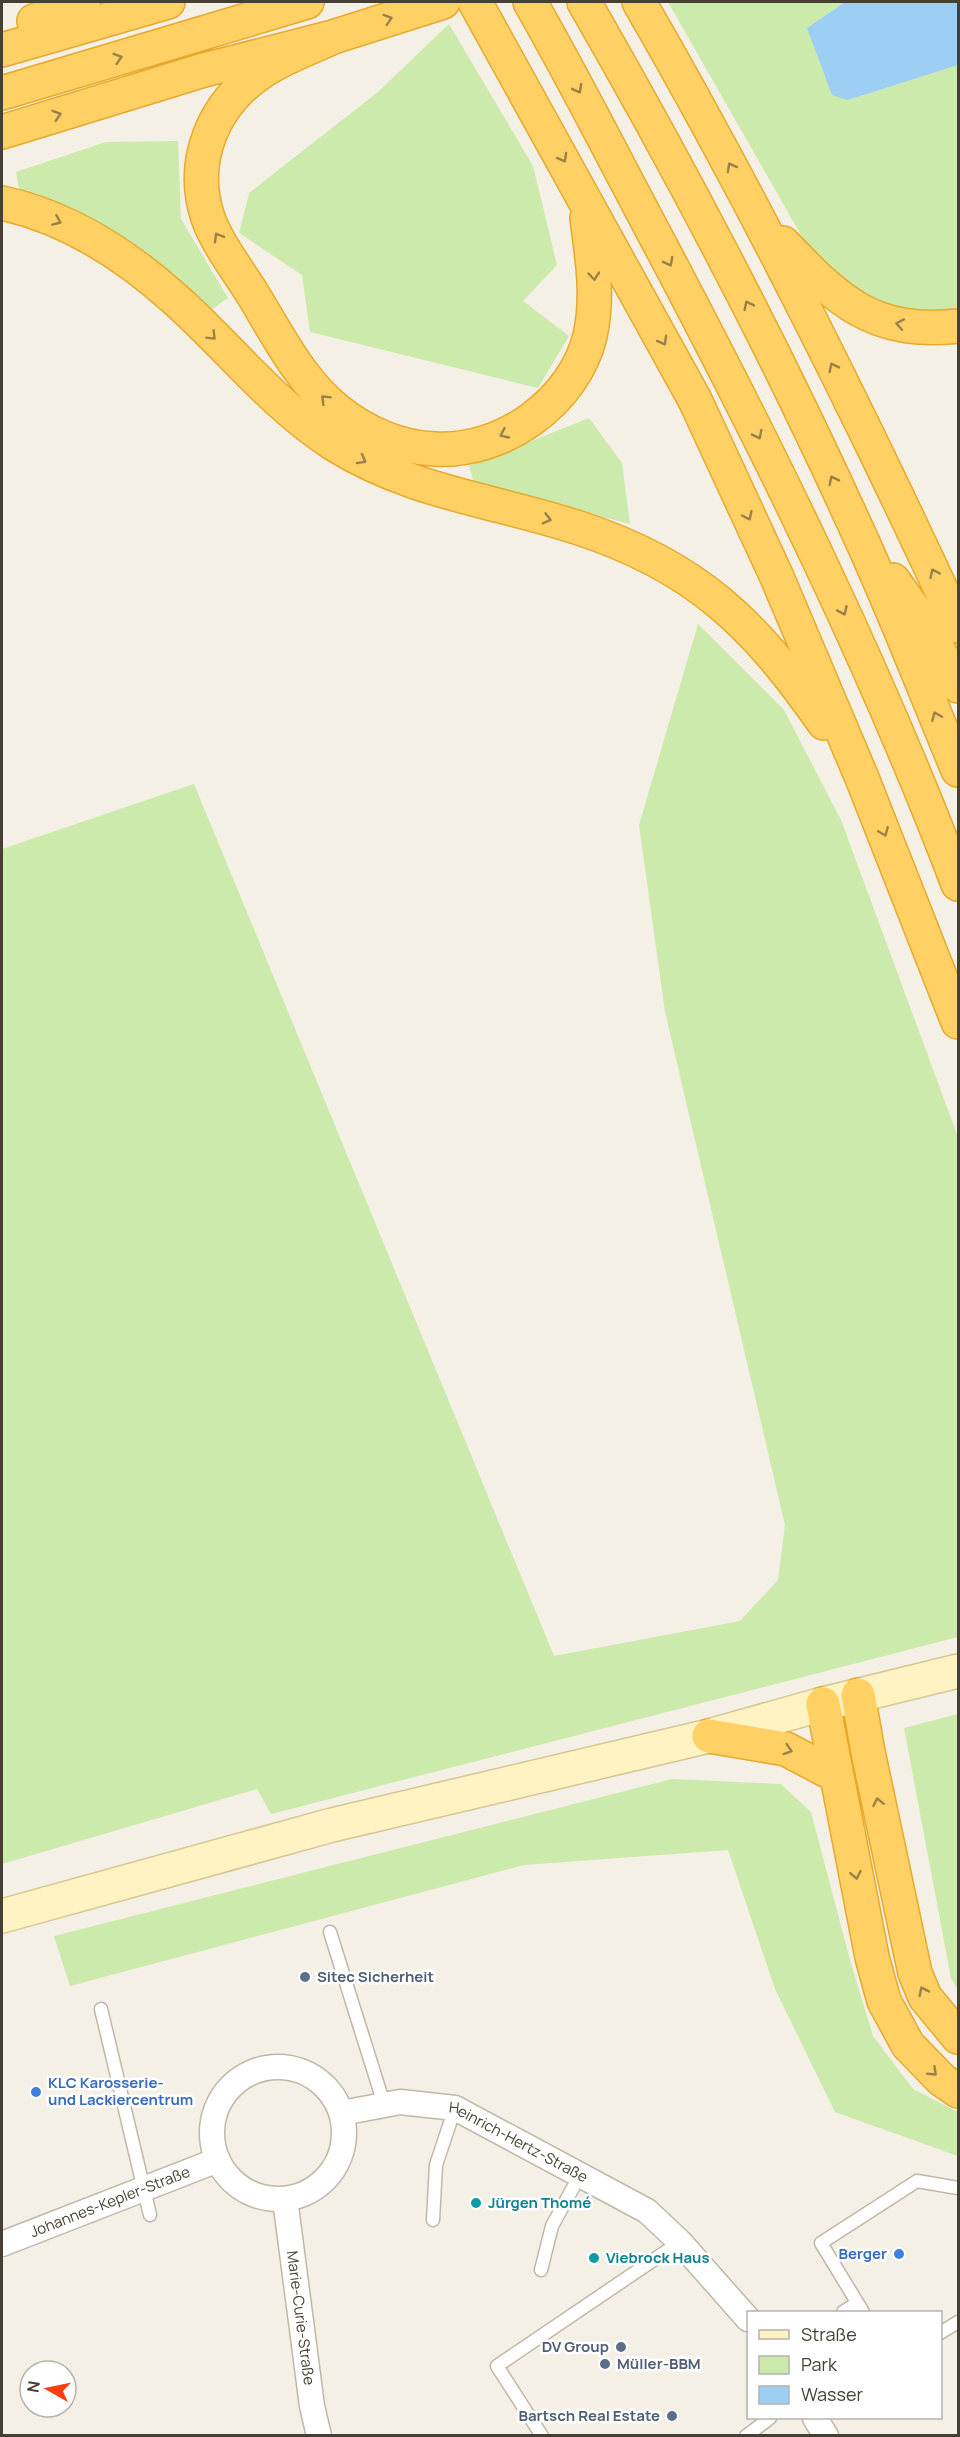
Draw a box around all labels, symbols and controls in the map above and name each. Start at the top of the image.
one-way arrow [382,14,393,26]
one-way arrow [112,53,123,65]
one-way arrow [571,83,582,94]
one-way arrow [51,110,62,122]
one-way arrow [556,152,567,162]
one-way arrow [727,163,738,173]
one-way arrow [51,214,62,226]
one-way arrow [214,233,225,243]
one-way arrow [662,255,673,266]
one-way arrow [587,272,600,281]
one-way arrow [744,300,755,311]
one-way arrow [896,319,905,331]
one-way arrow [205,329,216,340]
one-way arrow [656,335,667,345]
one-way arrow [828,363,840,374]
one-way arrow [322,395,333,406]
one-way arrow [500,426,511,438]
one-way arrow [751,429,763,440]
one-way arrow [356,453,366,464]
one-way arrow [829,476,841,487]
one-way arrow [741,509,753,520]
one-way arrow [542,512,552,525]
one-way arrow [929,569,941,580]
one-way arrow [836,604,848,615]
one-way arrow [931,712,943,723]
one-way arrow [877,825,889,836]
one-way arrow [782,1743,792,1755]
one-way arrow [872,1797,885,1807]
one-way arrow [849,1870,862,1880]
place label: Sitec Sicherheit [317,1966,434,1987]
marker: Sitec Sicherheit [298,1970,312,1984]
one-way arrow [919,1987,931,1998]
one-way arrow [927,2065,937,2076]
place label: KLC Karosserie- und Lackiercentrum [48,2072,193,2110]
marker: KLC Karosserie- und Lackiercentrum [29,2085,43,2099]
street label: Heinrich-Hertz-Straße [448,2096,592,2187]
street label: Johannes-Kepler-Straße [27,2161,193,2242]
place label: Jürgen Thomé [488,2192,591,2213]
marker: Jürgen Thomé [469,2196,483,2210]
place label: Berger [839,2243,887,2264]
place label: Viebrock Haus [606,2247,710,2268]
marker: Berger [892,2247,906,2261]
street label: Marie-Curie-Straße [282,2250,320,2387]
marker: Viebrock Haus [587,2251,601,2265]
legend [747,2311,942,2419]
text: Straße [801,2322,857,2346]
place label: DV Group [542,2336,609,2357]
marker: DV Group [614,2340,628,2354]
text: Park [801,2352,838,2376]
place label: Müller-BBM [617,2353,701,2374]
marker: Müller-BBM [598,2357,612,2371]
north arrow [18,2359,78,2419]
text: N [21,2379,45,2394]
text: Wasser [801,2382,863,2406]
place label: Bartsch Real Estate [519,2405,660,2426]
marker: Bartsch Real Estate [665,2409,679,2423]

